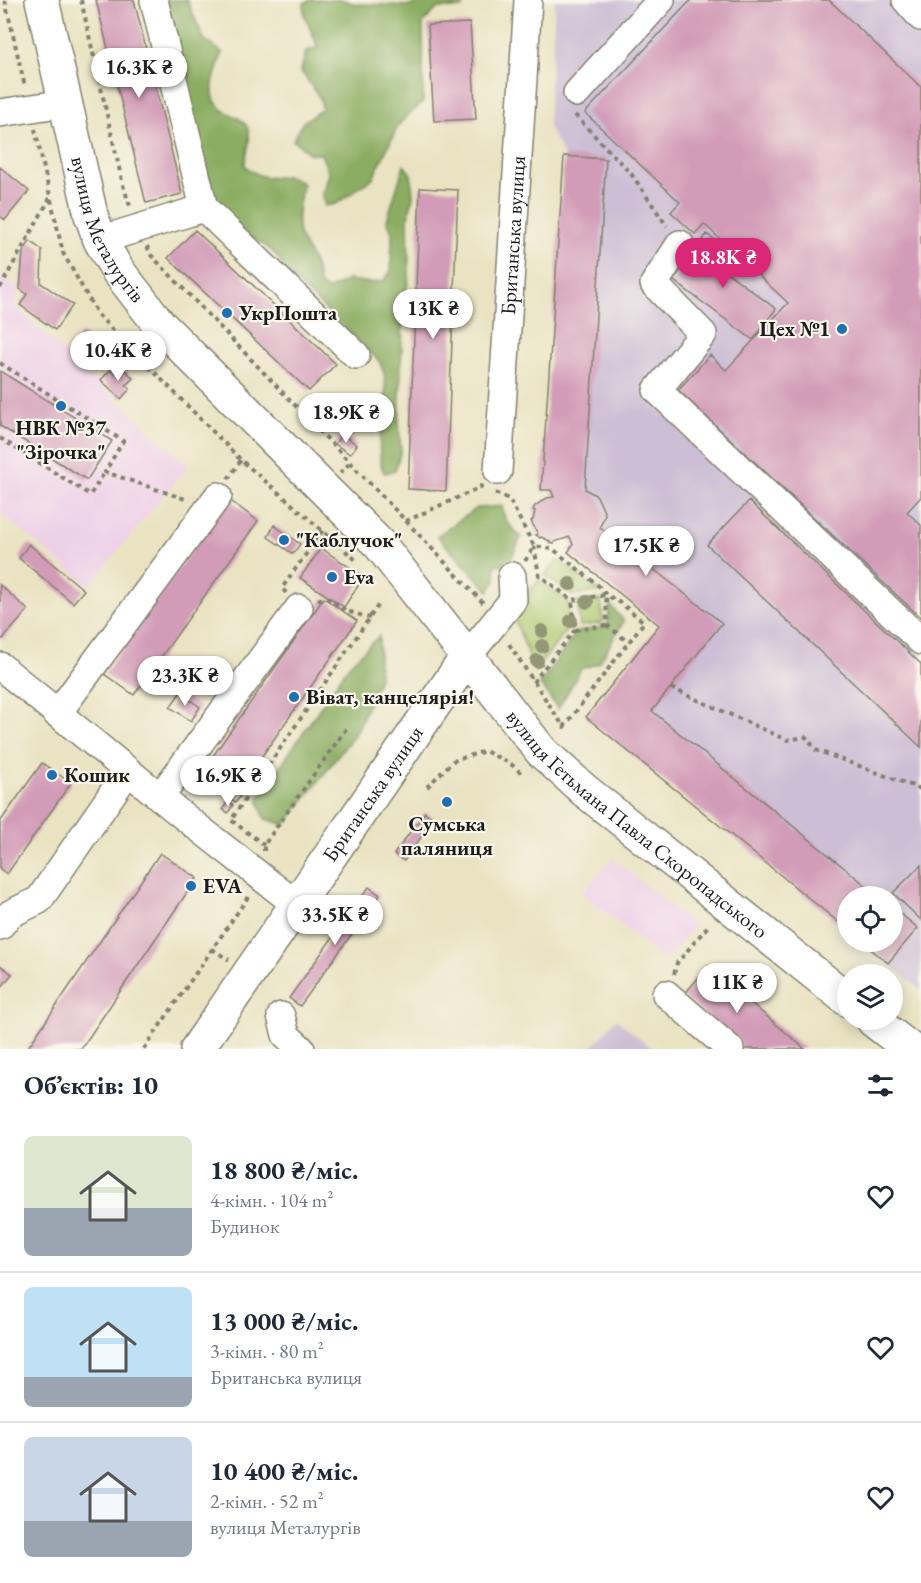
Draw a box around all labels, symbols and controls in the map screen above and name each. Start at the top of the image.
pin: 16.3K ₴ [84,48,194,99]
text: 16.3K ₴ [105,54,173,80]
street label: вулиця Металургів [65,154,151,308]
street label: Британська вулиця [494,155,531,316]
pin: 18.8K ₴ [668,238,778,289]
text: 18.8K ₴ [689,244,757,270]
pin: 13K ₴ [391,289,475,340]
text: 13K ₴ [407,295,459,321]
place label: УкрПошта [238,299,338,326]
marker: УкрПошта [220,306,234,320]
place label: Цех №1 [760,315,830,342]
marker: Цех №1 [835,322,849,336]
pin: 10.4K ₴ [63,331,173,382]
text: 10.4K ₴ [84,337,152,363]
pin: 18.9K ₴ [291,393,401,444]
marker: НВК №37 "Зірочка" [54,399,68,413]
text: 18.9K ₴ [312,399,380,425]
place label: НВК №37 "Зірочка" [16,414,107,465]
place label: "Каблучок" [296,526,402,553]
pin: 17.5K ₴ [591,526,701,577]
text: 17.5K ₴ [612,532,680,558]
marker: "Каблучок" [277,533,291,547]
place label: Eva [344,563,375,590]
marker: Eva [325,570,339,584]
pin: 23.3K ₴ [130,656,240,707]
text: 23.3K ₴ [151,662,219,688]
place label: Віват, канцелярія! [306,683,474,710]
marker: Віват, канцелярія! [287,690,301,704]
street label: вулиця Гетьмана Павла Скоропадського [501,704,774,944]
street label: Британська вулиця [316,720,429,867]
pin: 16.9K ₴ [173,756,283,807]
place label: Кошик [64,761,130,788]
text: 16.9K ₴ [194,762,262,788]
marker: Кошик [45,768,59,782]
marker: Сумська паляниця [440,795,454,809]
place label: Сумська паляниця [401,810,493,861]
place label: EVA [203,872,243,899]
marker: EVA [184,879,198,893]
map controls [837,886,903,1030]
button: locate [837,886,903,952]
pin: 33.5K ₴ [280,895,390,946]
text: 33.5K ₴ [301,901,369,927]
pin: 11K ₴ [695,963,779,1014]
button: layers [837,964,903,1030]
text: 11K ₴ [711,969,763,995]
text: Об’єктів: 10 [24,1068,158,1102]
icon: filters [864,1069,897,1102]
text: 18 800 ₴/міс. [210,1153,358,1187]
icon: home [72,1160,144,1232]
icon: heart [864,1180,897,1213]
text: 4-кімн. · 104 m² [210,1187,333,1213]
text: Будинок [210,1213,280,1239]
text: 13 000 ₴/міс. [210,1304,358,1338]
icon: home [72,1311,144,1383]
icon: heart [864,1331,897,1364]
text: 3-кімн. · 80 m² [210,1338,324,1364]
text: Британська вулиця [210,1364,362,1390]
text: 10 400 ₴/міс. [210,1454,358,1488]
icon: home [72,1461,144,1533]
icon: heart [864,1481,897,1514]
text: 2-кімн. · 52 m² [210,1488,324,1514]
text: вулиця Металургів [210,1514,361,1540]

